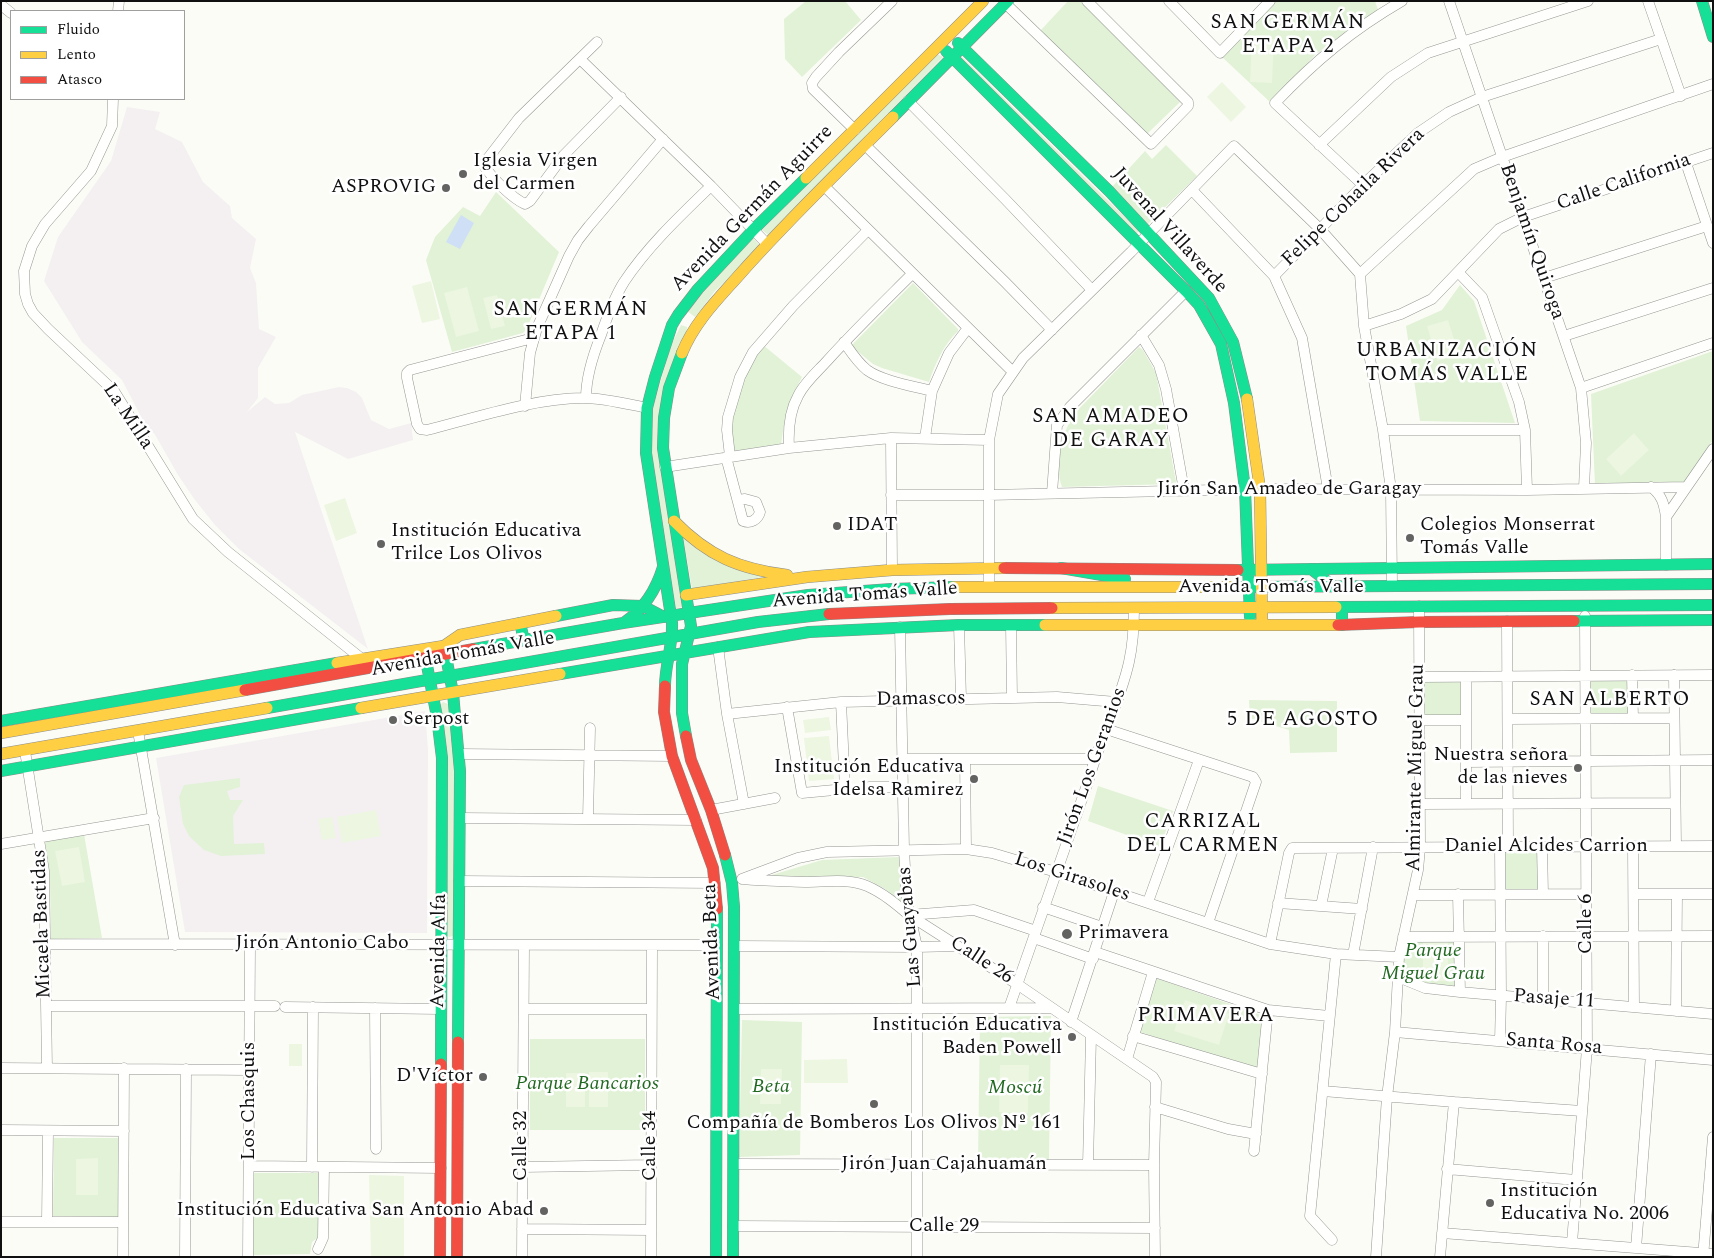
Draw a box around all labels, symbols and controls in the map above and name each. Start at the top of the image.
legend [10,10,185,100]
district label: SAN GERMÁN ETAPA 2 [1209,11,1367,61]
text: Fluido [57,18,100,41]
text: Lento [57,43,96,66]
text: Atasco [57,68,102,91]
street label: Avenida Germán Aguirre [667,121,839,297]
street label: Felipe Cohaila Rivera [1277,123,1431,273]
street label: Calle California [1554,149,1694,217]
place label: Iglesia Virgen del Carmen [473,150,598,197]
street label: Benjamín Quiroga [1493,161,1569,323]
street label: Juvenal Villaverde [1106,163,1232,299]
marker: Iglesia Virgen del Carmen [457,168,469,180]
place label: ASPROVIG [331,176,436,200]
marker: ASPROVIG [440,182,452,194]
district label: SAN GERMÁN ETAPA 1 [492,298,650,348]
district label: URBANIZACIÓN TOMÁS VALLE [1354,339,1540,389]
street label: La Milla [96,379,158,455]
district label: SAN AMADEO DE GARAY [1031,405,1191,455]
street label: Jirón San Amadeo de Garagay [1157,478,1421,502]
place label: IDAT [847,514,898,538]
place label: Colegios Monserrat Tomás Valle [1420,514,1595,561]
place label: Institución Educativa Trilce Los Olivos [391,520,581,567]
marker: IDAT [831,520,843,532]
marker: Colegios Monserrat Tomás Valle [1404,532,1416,544]
marker: Institución Educativa Trilce Los Olivos [375,538,387,550]
street label: Avenida Tomás Valle [1178,576,1364,600]
street label: Avenida Tomás Valle [771,578,959,614]
street label: Avenida Tomás Valle [369,627,557,683]
street label: Almirante Miguel Grau [1403,664,1431,872]
street label: Jirón Los Geranios [1053,685,1133,849]
street label: Damascos [876,687,966,713]
district label: SAN ALBERTO [1528,688,1692,714]
place label: Serpost [403,708,469,732]
district label: 5 DE AGOSTO [1225,708,1381,734]
marker: Serpost [387,714,399,726]
place label: Nuestra señora de las nieves [1434,744,1568,791]
place label: Institución Educativa Idelsa Ramirez [774,756,964,803]
marker: Nuestra señora de las nieves [1572,762,1584,774]
marker: Institución Educativa Idelsa Ramirez [968,773,980,785]
district label: CARRIZAL DEL CARMEN [1125,810,1281,860]
street label: Daniel Alcides Carrion [1444,835,1648,859]
street label: Los Girasoles [1011,848,1133,908]
street label: Micaela Bastidas [28,849,58,999]
street label: Las Guayabas [894,866,928,988]
street label: Avenida Beta [699,883,727,1001]
street label: Avenida Alfa [427,894,453,1008]
street label: Calle 6 [1575,894,1599,954]
place label: Primavera [1078,922,1169,946]
marker: Primavera [1060,927,1074,941]
street label: Jirón Antonio Cabo [235,932,409,956]
street label: Calle 26 [945,932,1017,990]
park label: Parque Miguel Grau [1381,940,1485,987]
street label: Pasaje 11 [1513,985,1595,1015]
district label: PRIMAVERA [1136,1004,1276,1030]
place label: Institución Educativa Baden Powell [872,1014,1062,1061]
street label: Santa Rosa [1505,1029,1603,1061]
marker: Institución Educativa Baden Powell [1066,1031,1078,1043]
street label: Los Chasquis [238,1042,262,1160]
place label: D'Víctor [396,1065,473,1089]
marker: D'Víctor [477,1071,489,1083]
park label: Parque Bancarios [515,1073,659,1097]
park label: Beta [752,1076,790,1100]
park label: Moscú [988,1077,1042,1101]
marker: Compañía de Bomberos Los Olivos Nº 161 [868,1098,880,1110]
street label: Calle 32 [510,1111,534,1181]
street label: Calle 34 [639,1111,663,1181]
place label: Compañía de Bomberos Los Olivos Nº 161 [686,1112,1062,1136]
street label: Jirón Juan Cajahuamán [841,1153,1047,1177]
place label: Institución Educativa No. 2006 [1500,1180,1669,1227]
marker: Institución Educativa No. 2006 [1484,1197,1496,1209]
place label: Institución Educativa San Antonio Abad [176,1199,534,1223]
marker: Institución Educativa San Antonio Abad [538,1205,550,1217]
street label: Calle 29 [909,1215,979,1239]

